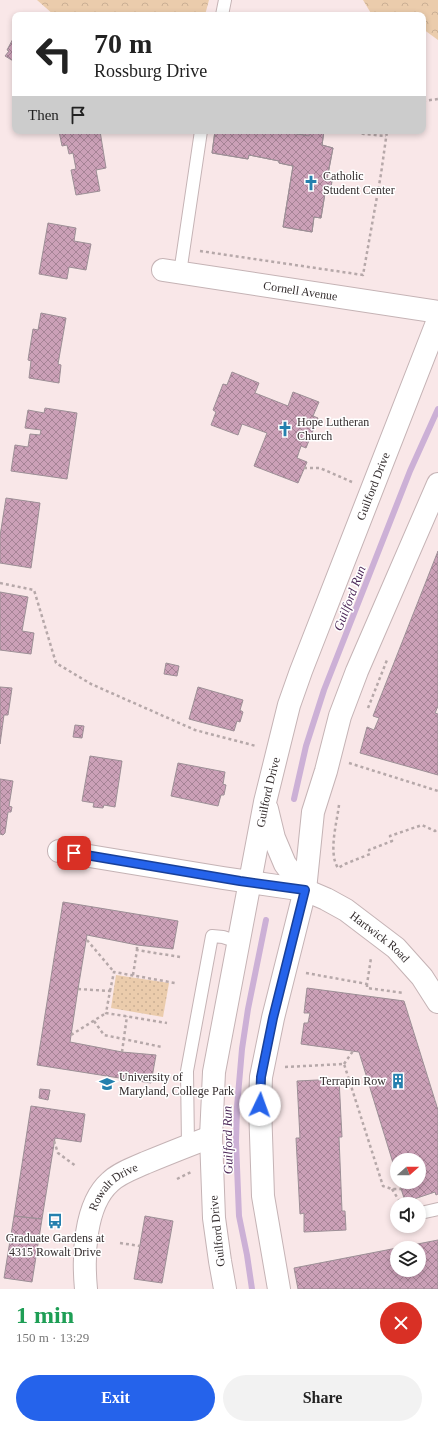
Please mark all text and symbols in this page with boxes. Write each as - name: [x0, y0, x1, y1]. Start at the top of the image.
- icon: left: [28, 28, 80, 80]
- text: 70 m: [94, 28, 152, 59]
- text: Rossburg Drive: [94, 61, 207, 81]
- icon: arrive: [67, 104, 89, 126]
- text: Then: [28, 107, 59, 123]
- place label: Catholic Student Center: [323, 169, 395, 197]
- church icon: Catholic Student Center: [302, 174, 320, 192]
- street label: Cornell Avenue: [262, 278, 338, 304]
- place label: Hope Lutheran Church: [297, 415, 369, 443]
- church icon: Hope Lutheran Church: [276, 420, 294, 438]
- street label: Guilford Drive: [354, 450, 393, 522]
- water label: Guilford Run: [330, 564, 369, 633]
- street label: Guilford Drive: [253, 756, 283, 828]
- pin: [57, 836, 91, 870]
- icon: arrive: [63, 842, 85, 864]
- street label: Hartwick Road: [347, 908, 413, 965]
- place label: University of Maryland, College Park: [119, 1070, 234, 1098]
- building icon: Terrapin Row: [389, 1072, 407, 1090]
- place label: Terrapin Row: [320, 1074, 386, 1088]
- school or university icon: University of Maryland, College Park: [98, 1075, 116, 1093]
- position arrow: [239, 1084, 281, 1126]
- water label: Guilford Run: [219, 1106, 236, 1174]
- north arrow: [390, 1153, 426, 1189]
- map controls: [390, 1153, 426, 1277]
- street label: Rowalt Drive: [86, 1160, 140, 1213]
- street label: Guilford Drive: [206, 1195, 228, 1267]
- button: sound: [390, 1197, 426, 1233]
- bus stop icon: Graduate Gardens at 4315 Rowalt Drive: [46, 1212, 64, 1230]
- place label: Graduate Gardens at 4315 Rowalt Drive: [6, 1231, 105, 1259]
- button: layers: [390, 1241, 426, 1277]
- text: 1 min: [16, 1302, 74, 1328]
- button: close: [380, 1302, 422, 1344]
- text: 150 m · 13:29: [16, 1330, 89, 1345]
- button: Exit: [16, 1375, 215, 1421]
- button: Share: [223, 1375, 422, 1421]

